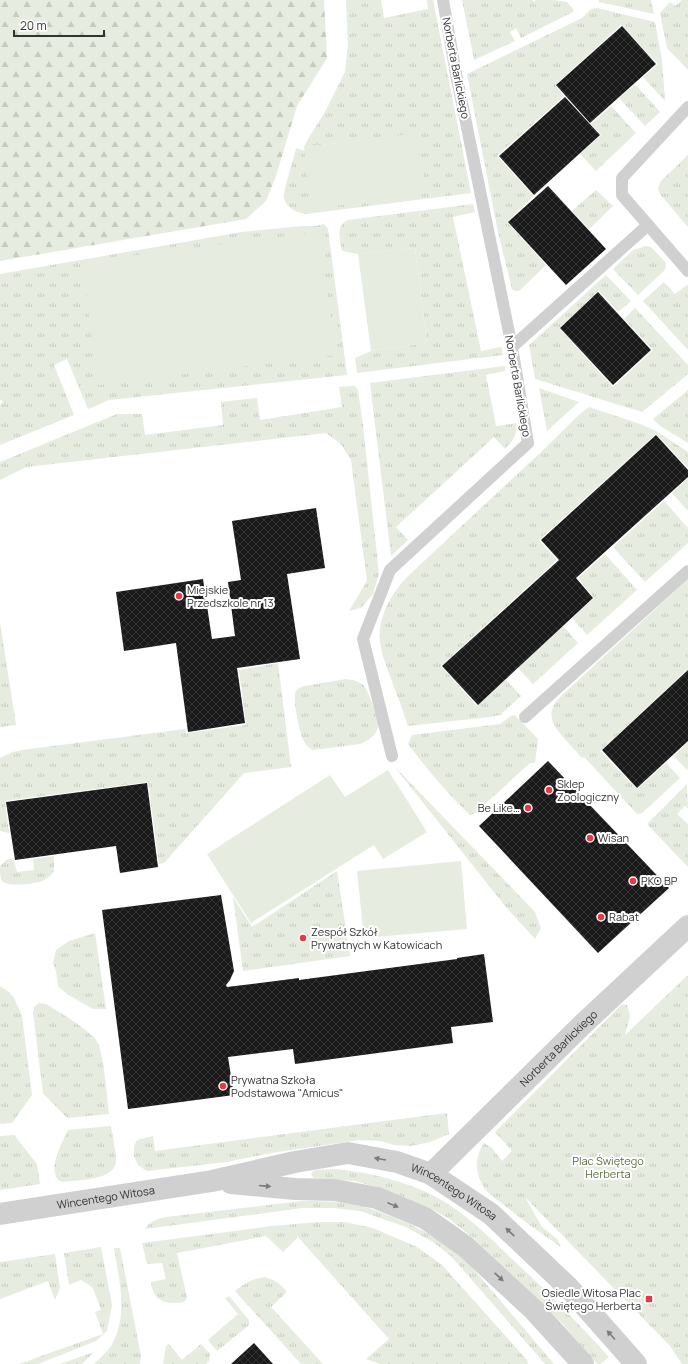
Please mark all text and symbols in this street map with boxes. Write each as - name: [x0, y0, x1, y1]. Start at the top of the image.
- scale bar: [14, 12, 104, 38]
- street label: Norberta Barlickiego: [439, 16, 474, 120]
- text: 20 m: [20, 17, 47, 34]
- street label: Norberta Barlickiego: [502, 334, 535, 438]
- place label: Miejskie Przedszkole nr 13: [187, 582, 274, 610]
- marker: Miejskie Przedszkole nr 13: [174, 591, 184, 601]
- place label: Sklep Zoologiczny: [557, 776, 619, 804]
- marker: Sklep Zoologiczny: [544, 785, 554, 795]
- place label: Be Like…: [478, 800, 520, 815]
- marker: Be Like…: [523, 803, 533, 813]
- place label: Wisan: [598, 830, 629, 845]
- marker: Wisan: [585, 833, 595, 843]
- place label: PKO BP: [641, 873, 678, 888]
- marker: PKO BP: [628, 876, 638, 886]
- place label: Rabat: [609, 909, 639, 924]
- marker: Rabat: [596, 912, 606, 922]
- place label: Zespół Szkół Prywatnych w Katowicach: [311, 924, 442, 952]
- marker: Zespół Szkół Prywatnych w Katowicach: [298, 933, 308, 943]
- street label: Norberta Barlickiego: [516, 1006, 601, 1090]
- place label: Prywatna Szkoła Podstawowa "Amicus": [231, 1072, 343, 1100]
- marker: Prywatna Szkoła Podstawowa "Amicus": [218, 1081, 228, 1091]
- park label: Plac Świętego Herberta: [572, 1153, 644, 1181]
- one-way arrow: [374, 1156, 386, 1162]
- street label: Wincentego Witosa: [409, 1160, 501, 1223]
- street label: Wincentego Witosa: [56, 1182, 156, 1212]
- one-way arrow: [259, 1182, 271, 1189]
- one-way arrow: [387, 1202, 399, 1208]
- one-way arrow: [505, 1227, 515, 1237]
- one-way arrow: [494, 1273, 504, 1282]
- place label: Osiedle Witosa Plac Świętego Herberta: [542, 1285, 641, 1313]
- marker: Osiedle Witosa Plac Świętego Herberta: [644, 1294, 654, 1304]
- one-way arrow: [606, 1329, 615, 1340]

